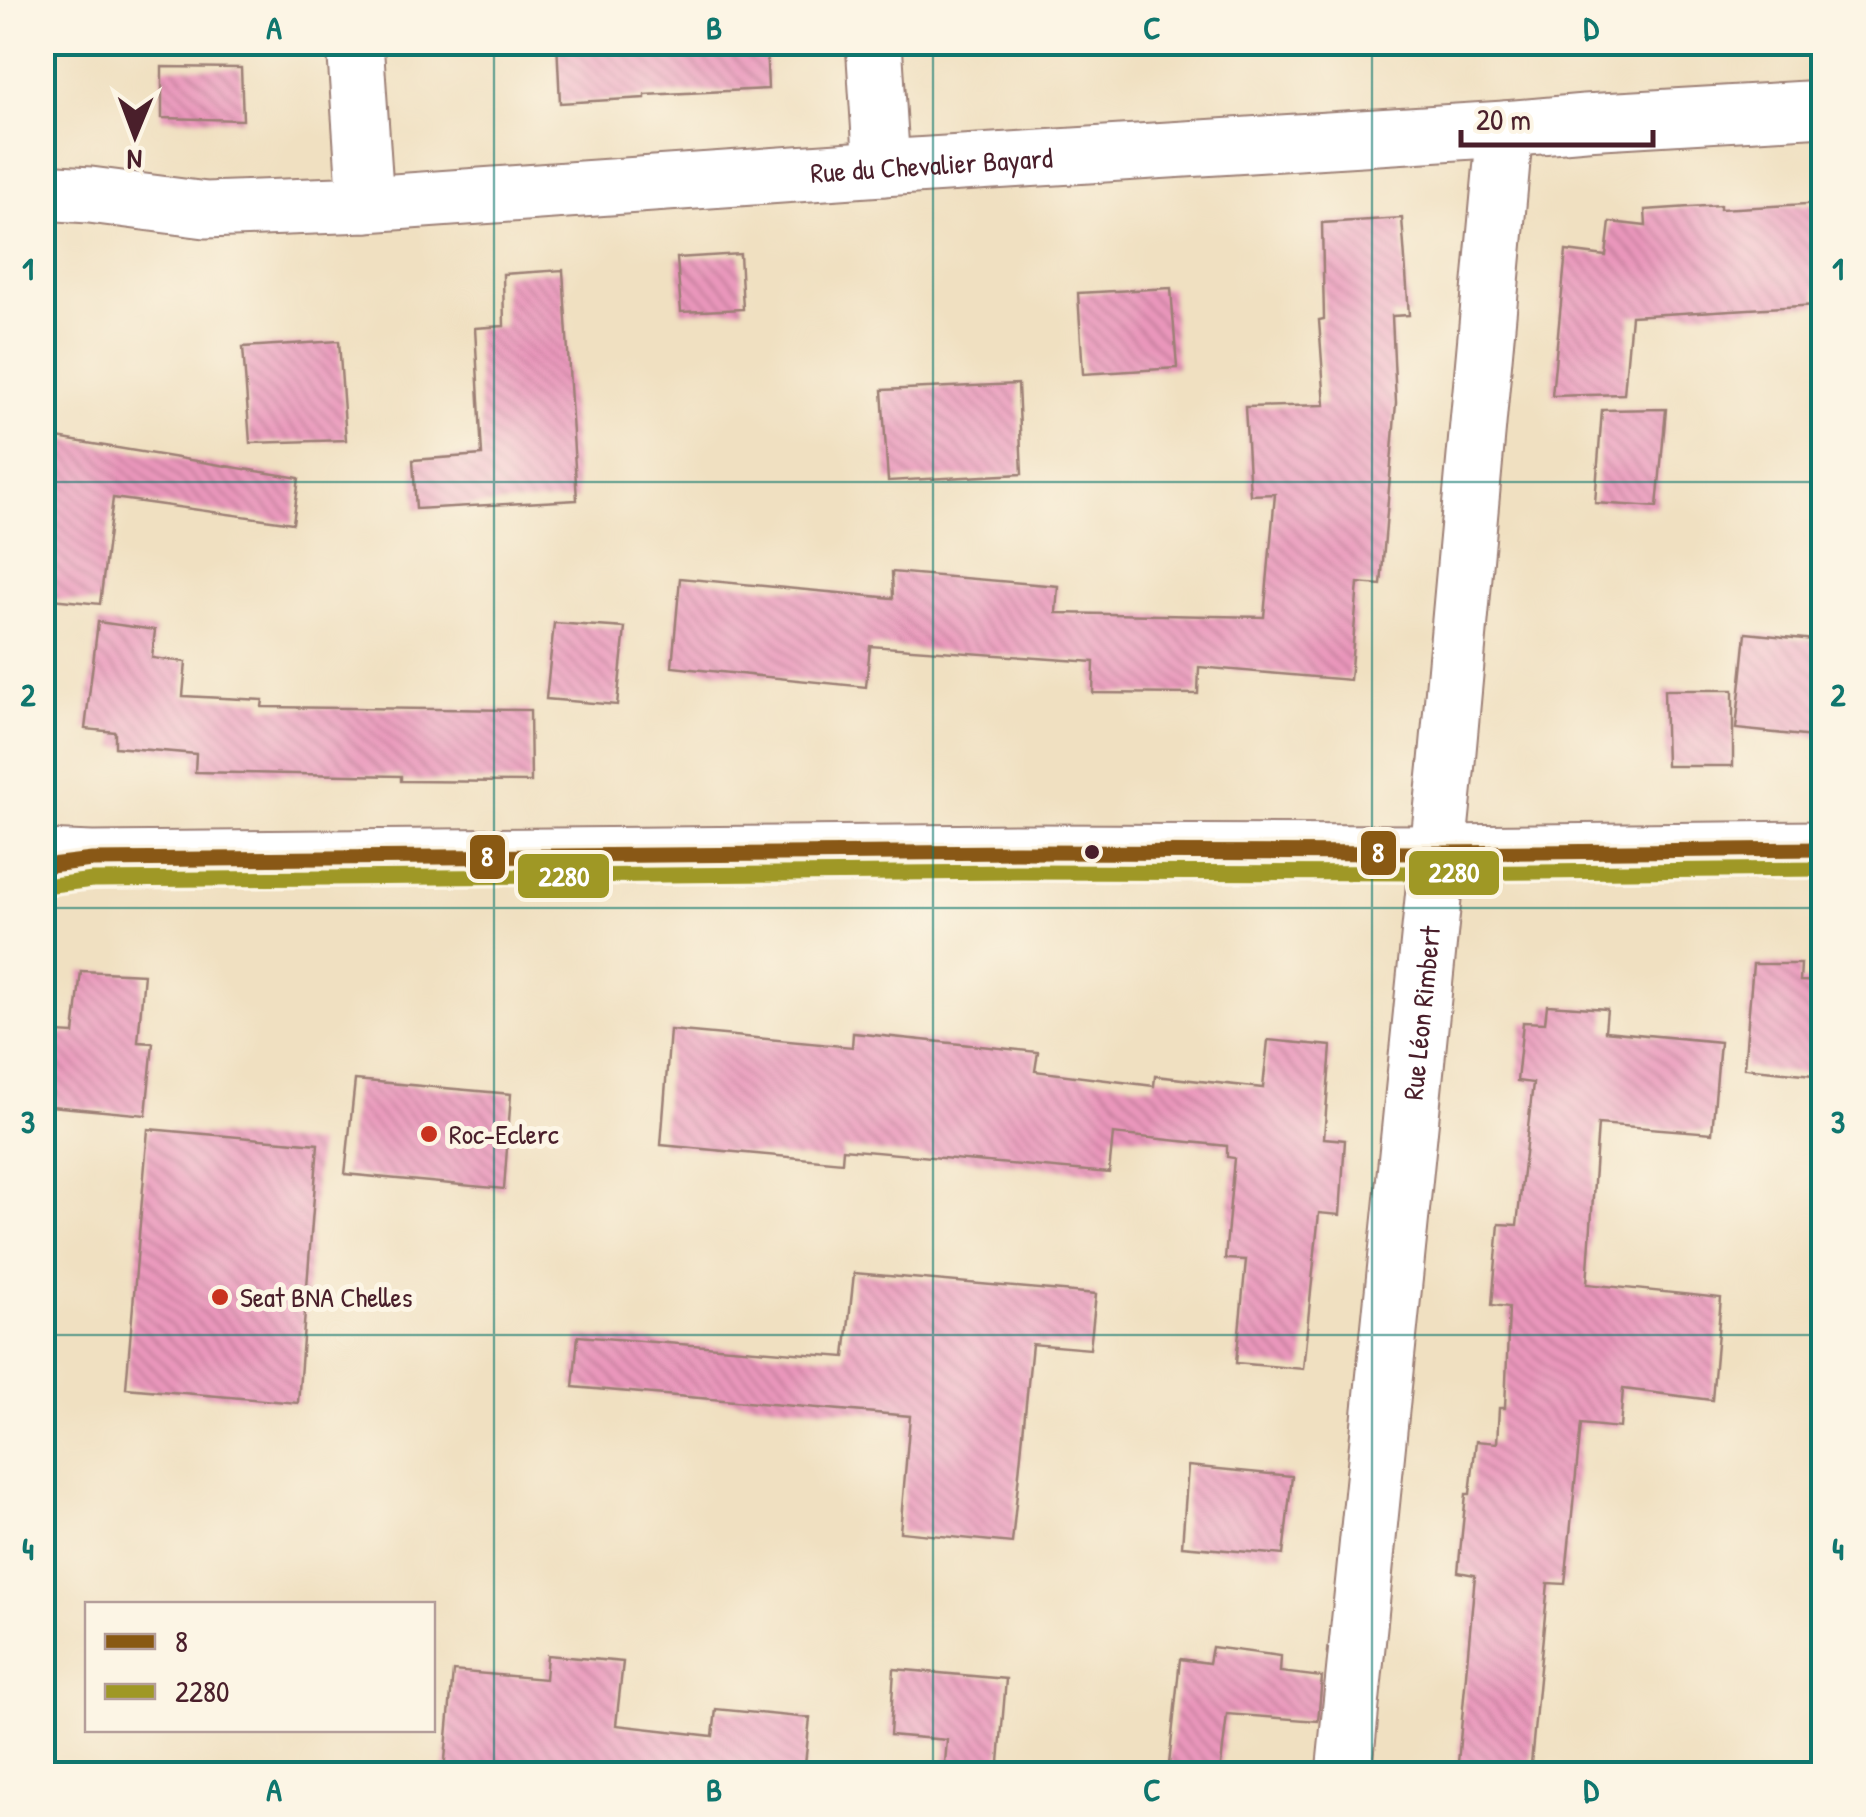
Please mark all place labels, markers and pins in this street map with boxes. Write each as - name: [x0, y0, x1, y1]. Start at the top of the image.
- unlabelled marker: [1082, 842, 1102, 862]
- place label: Roc-Eclerc: [449, 1115, 559, 1153]
- marker: Roc-Eclerc: [418, 1123, 440, 1145]
- place label: Seat BNA Chelles: [240, 1278, 412, 1316]
- marker: Seat BNA Chelles: [209, 1286, 231, 1308]

